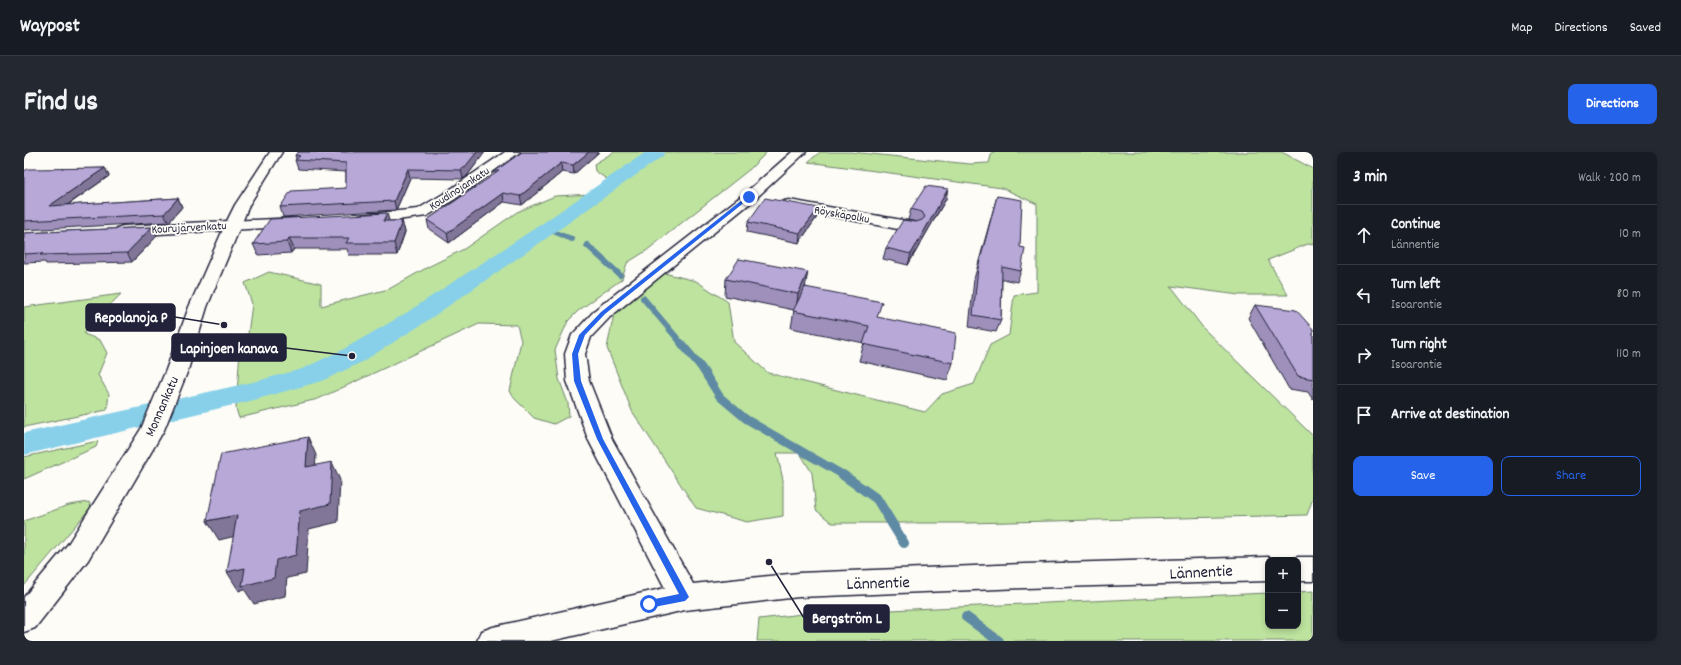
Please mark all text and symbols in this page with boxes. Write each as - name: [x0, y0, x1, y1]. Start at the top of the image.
- text: Waypost: [20, 14, 80, 41]
- text: Map: [1511, 18, 1533, 38]
- text: Directions: [1555, 18, 1608, 38]
- text: Saved: [1630, 18, 1661, 38]
- text: Find us: [24, 84, 98, 124]
- button: Directions: [1568, 84, 1657, 124]
- street label: Koudinojankatu: [426, 163, 493, 215]
- text: 3 min: [1353, 166, 1387, 190]
- text: Walk · 200 m: [1578, 169, 1641, 188]
- route end: [740, 188, 758, 206]
- street label: Röyskäpolku: [813, 202, 871, 229]
- text: Continue: [1391, 214, 1440, 236]
- street label: Kourujärvenkatu: [151, 218, 227, 239]
- icon: ahead: [1353, 224, 1375, 246]
- text: 10 m: [1619, 225, 1641, 244]
- text: Lännentie: [1391, 236, 1439, 255]
- text: Turn left: [1391, 274, 1440, 296]
- icon: left: [1353, 284, 1375, 306]
- text: 80 m: [1617, 285, 1641, 304]
- text: Isoarontie: [1391, 296, 1442, 315]
- callout: Repolanoja P: [86, 304, 175, 331]
- text: Repolanoja P: [95, 308, 168, 330]
- callout: Lapinjoen kanava: [172, 334, 286, 361]
- text: Turn right: [1391, 334, 1447, 356]
- text: Lapinjoen kanava: [180, 339, 279, 361]
- icon: right: [1353, 344, 1375, 366]
- text: 110 m: [1616, 345, 1641, 364]
- text: Isoarontie: [1391, 356, 1442, 375]
- street label: Monnankatu: [141, 374, 185, 440]
- icon: arrive: [1353, 404, 1375, 426]
- text: Arrive at destination: [1391, 404, 1509, 426]
- button: Save: [1353, 456, 1493, 496]
- button: Share: [1501, 456, 1641, 496]
- map controls: [1265, 557, 1301, 629]
- button: +: [1265, 557, 1301, 593]
- street label: Lännentie: [1169, 560, 1233, 588]
- street label: Lännentie: [846, 572, 910, 598]
- button: −: [1265, 593, 1301, 629]
- route start: [640, 595, 658, 613]
- callout: Bergström L: [804, 605, 889, 632]
- text: Bergström L: [812, 609, 883, 631]

